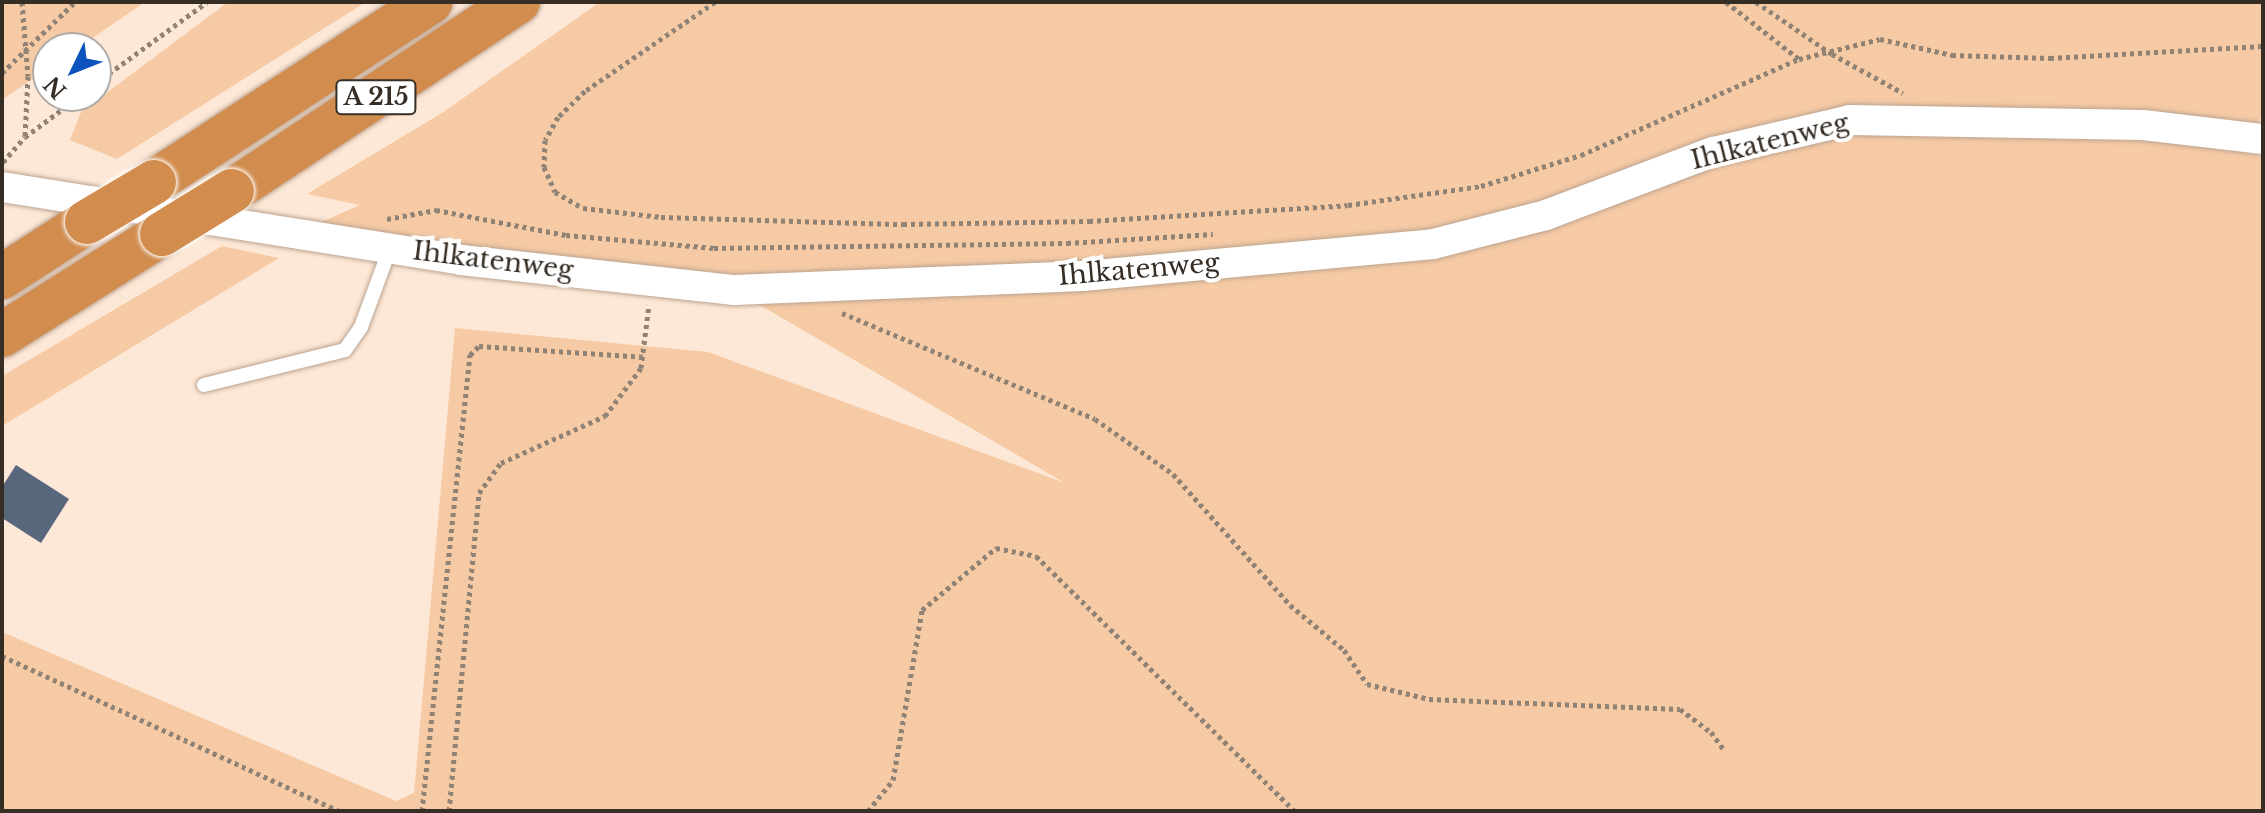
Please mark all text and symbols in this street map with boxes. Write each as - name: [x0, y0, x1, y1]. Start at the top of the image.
- north arrow: [32, 32, 112, 112]
- text: N: [39, 71, 72, 104]
- road number: A 215: [334, 77, 418, 117]
- street label: Ihlkatenweg: [1688, 107, 1852, 177]
- street label: Ihlkatenweg: [411, 236, 575, 286]
- street label: Ihlkatenweg: [1057, 247, 1221, 293]

